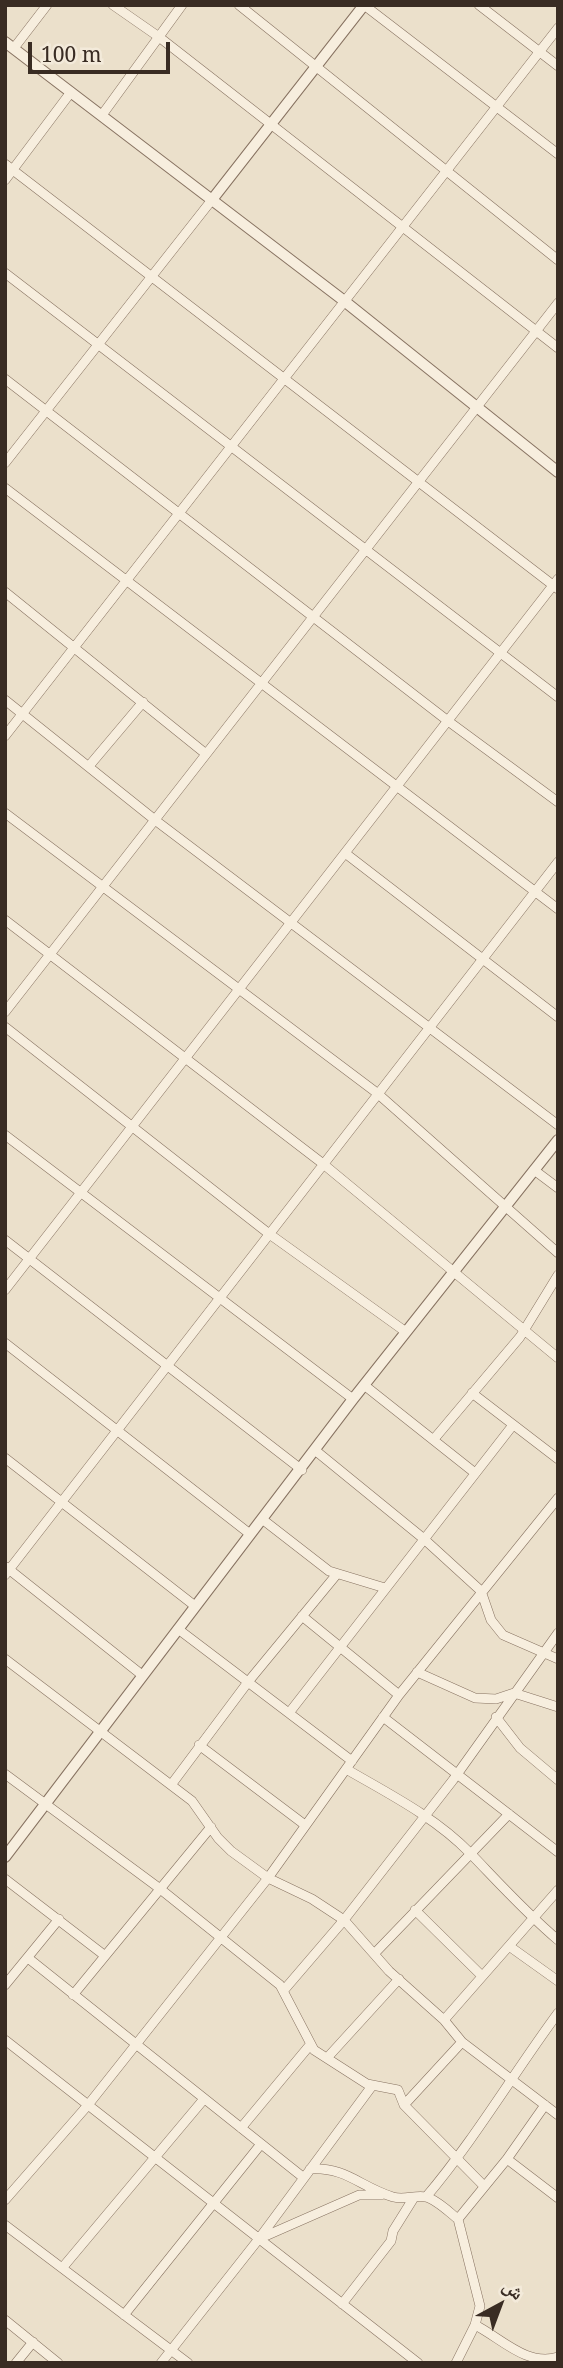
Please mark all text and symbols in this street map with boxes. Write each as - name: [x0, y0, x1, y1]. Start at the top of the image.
- scale bar: [32, 28, 173, 72]
- text: 100 m: [41, 40, 102, 68]
- north arrow: [465, 2270, 535, 2340]
- text: ش: [498, 2273, 530, 2306]

